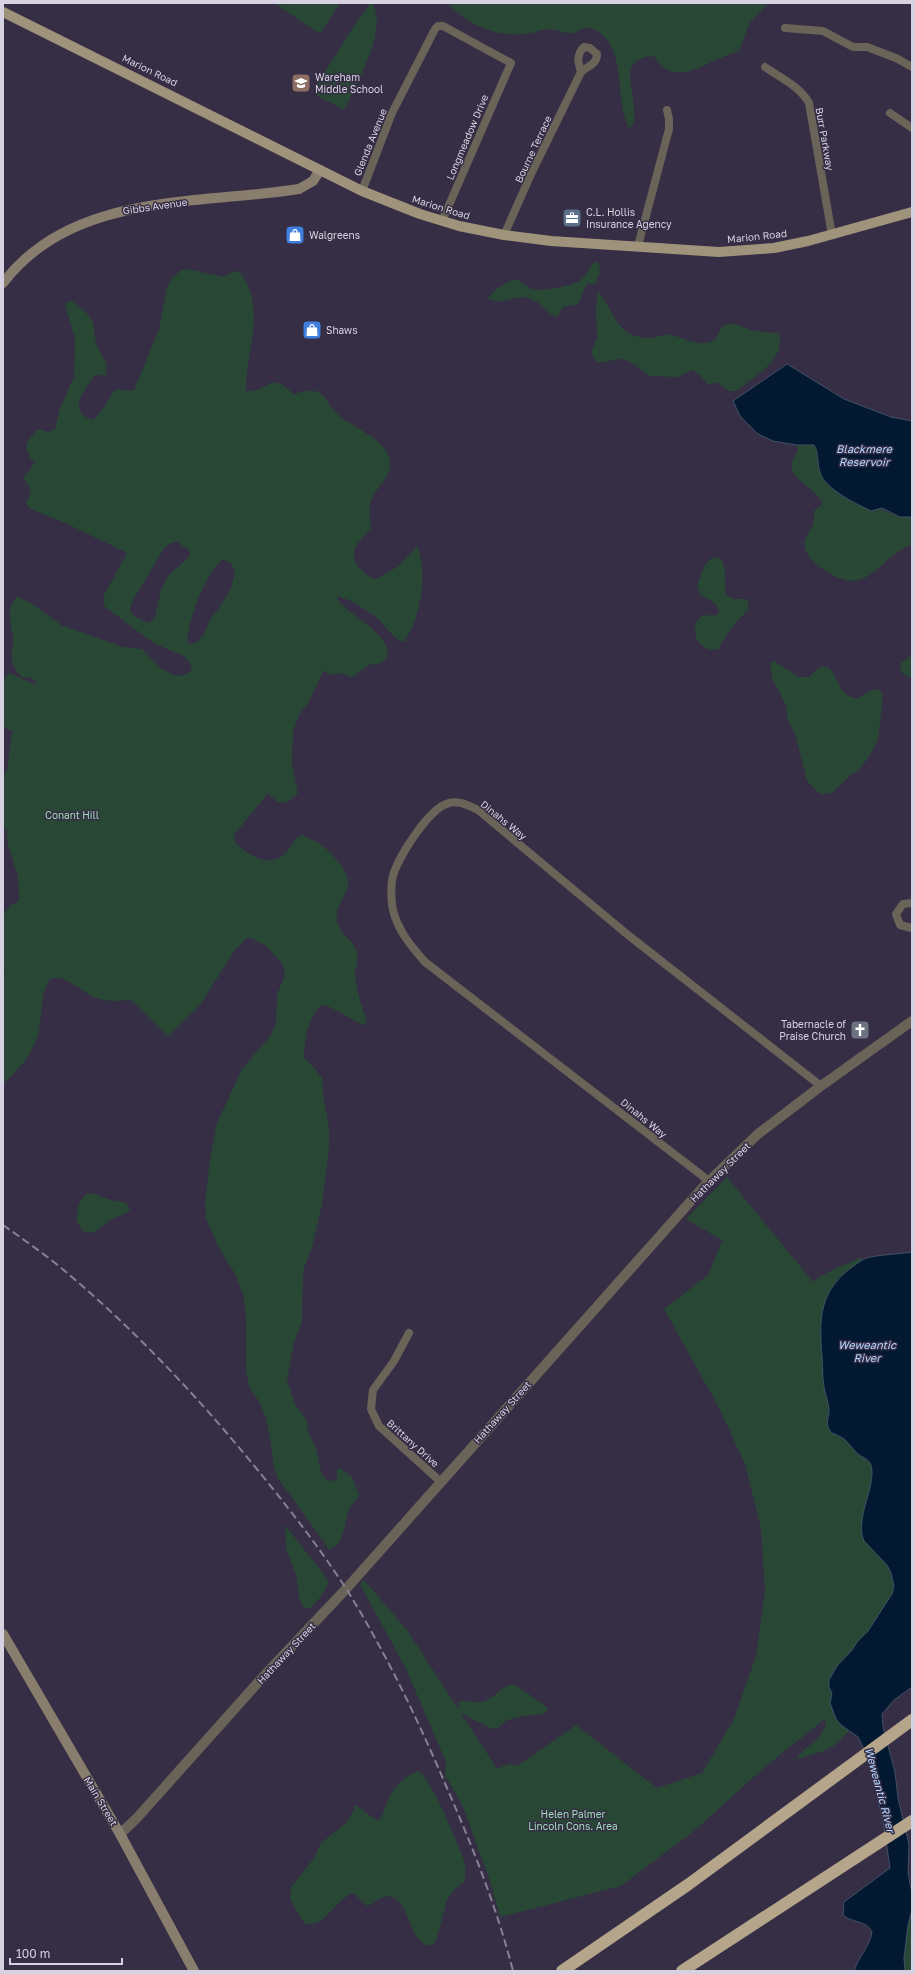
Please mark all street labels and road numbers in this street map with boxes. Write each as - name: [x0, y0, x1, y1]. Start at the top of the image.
- street label: Marion Road: [120, 51, 180, 89]
- street label: Longmeadow Drive: [444, 92, 491, 182]
- street label: Glenda Avenue: [351, 106, 389, 177]
- street label: Burr Parkway: [814, 107, 837, 172]
- street label: Bourne Terrace: [512, 113, 554, 185]
- street label: Marion Road: [411, 192, 471, 222]
- street label: Gibbs Avenue: [122, 195, 188, 216]
- street label: Marion Road: [727, 227, 787, 245]
- street label: Dinahs Way: [479, 798, 530, 842]
- street label: Dinahs Way: [619, 1096, 670, 1140]
- street label: Hathaway Street: [688, 1140, 752, 1204]
- street label: Hathaway Street: [471, 1378, 533, 1446]
- street label: Brittany Drive: [385, 1417, 442, 1470]
- street label: Hathaway Street: [254, 1620, 318, 1686]
- street label: Main Street: [82, 1774, 120, 1828]

